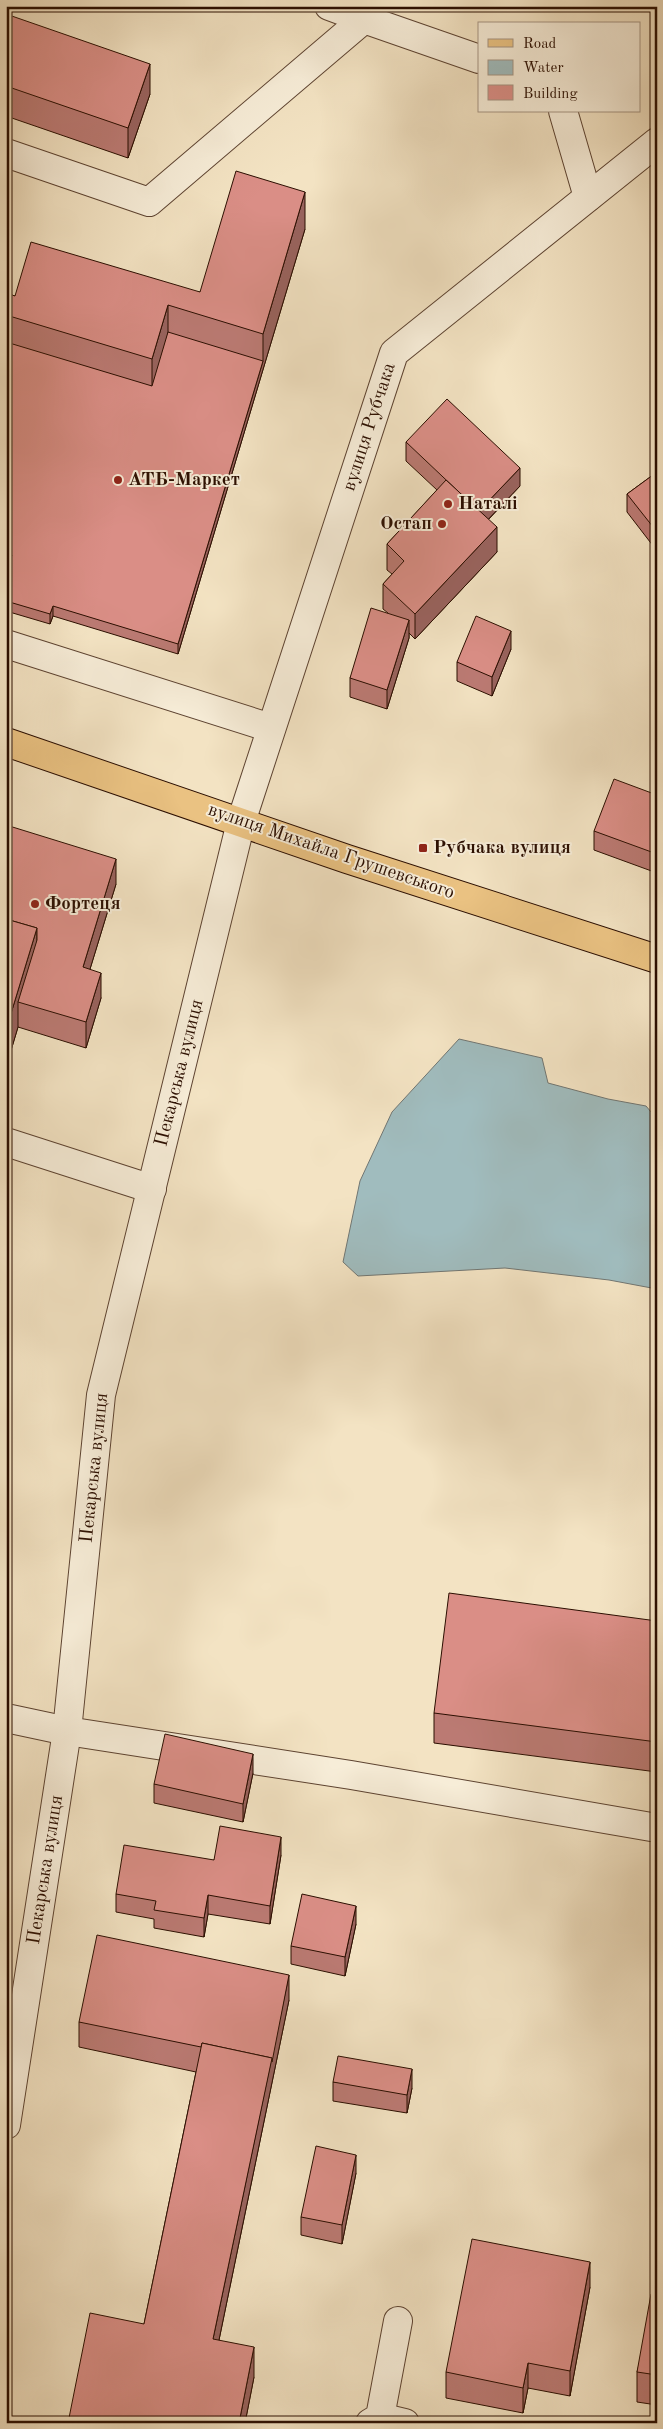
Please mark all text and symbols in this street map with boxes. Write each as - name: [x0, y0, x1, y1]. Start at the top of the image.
- legend: [478, 22, 640, 112]
- text: Road: [523, 37, 557, 52]
- text: Water: [523, 61, 564, 76]
- text: Building: [523, 87, 578, 102]
- street label: вулиця Рубчака: [340, 360, 400, 494]
- place label: АТБ-Маркет: [128, 471, 240, 490]
- marker: АТБ-Маркет: [112, 474, 124, 486]
- place label: Наталі: [458, 495, 518, 514]
- marker: Наталі: [442, 498, 454, 510]
- place label: Остап: [380, 515, 432, 534]
- marker: Остап: [436, 518, 448, 530]
- street label: вулиця Михайла Грушевського: [205, 801, 457, 903]
- place label: Рубчака вулиця: [433, 839, 571, 858]
- marker: Рубчака вулиця: [417, 842, 429, 854]
- place label: Фортеця: [45, 895, 121, 914]
- marker: Фортеця: [29, 898, 41, 910]
- street label: Пекарська вулиця: [153, 997, 208, 1149]
- street label: Пекарська вулиця: [78, 1392, 112, 1544]
- street label: Пекарська вулиця: [25, 1794, 67, 1946]

